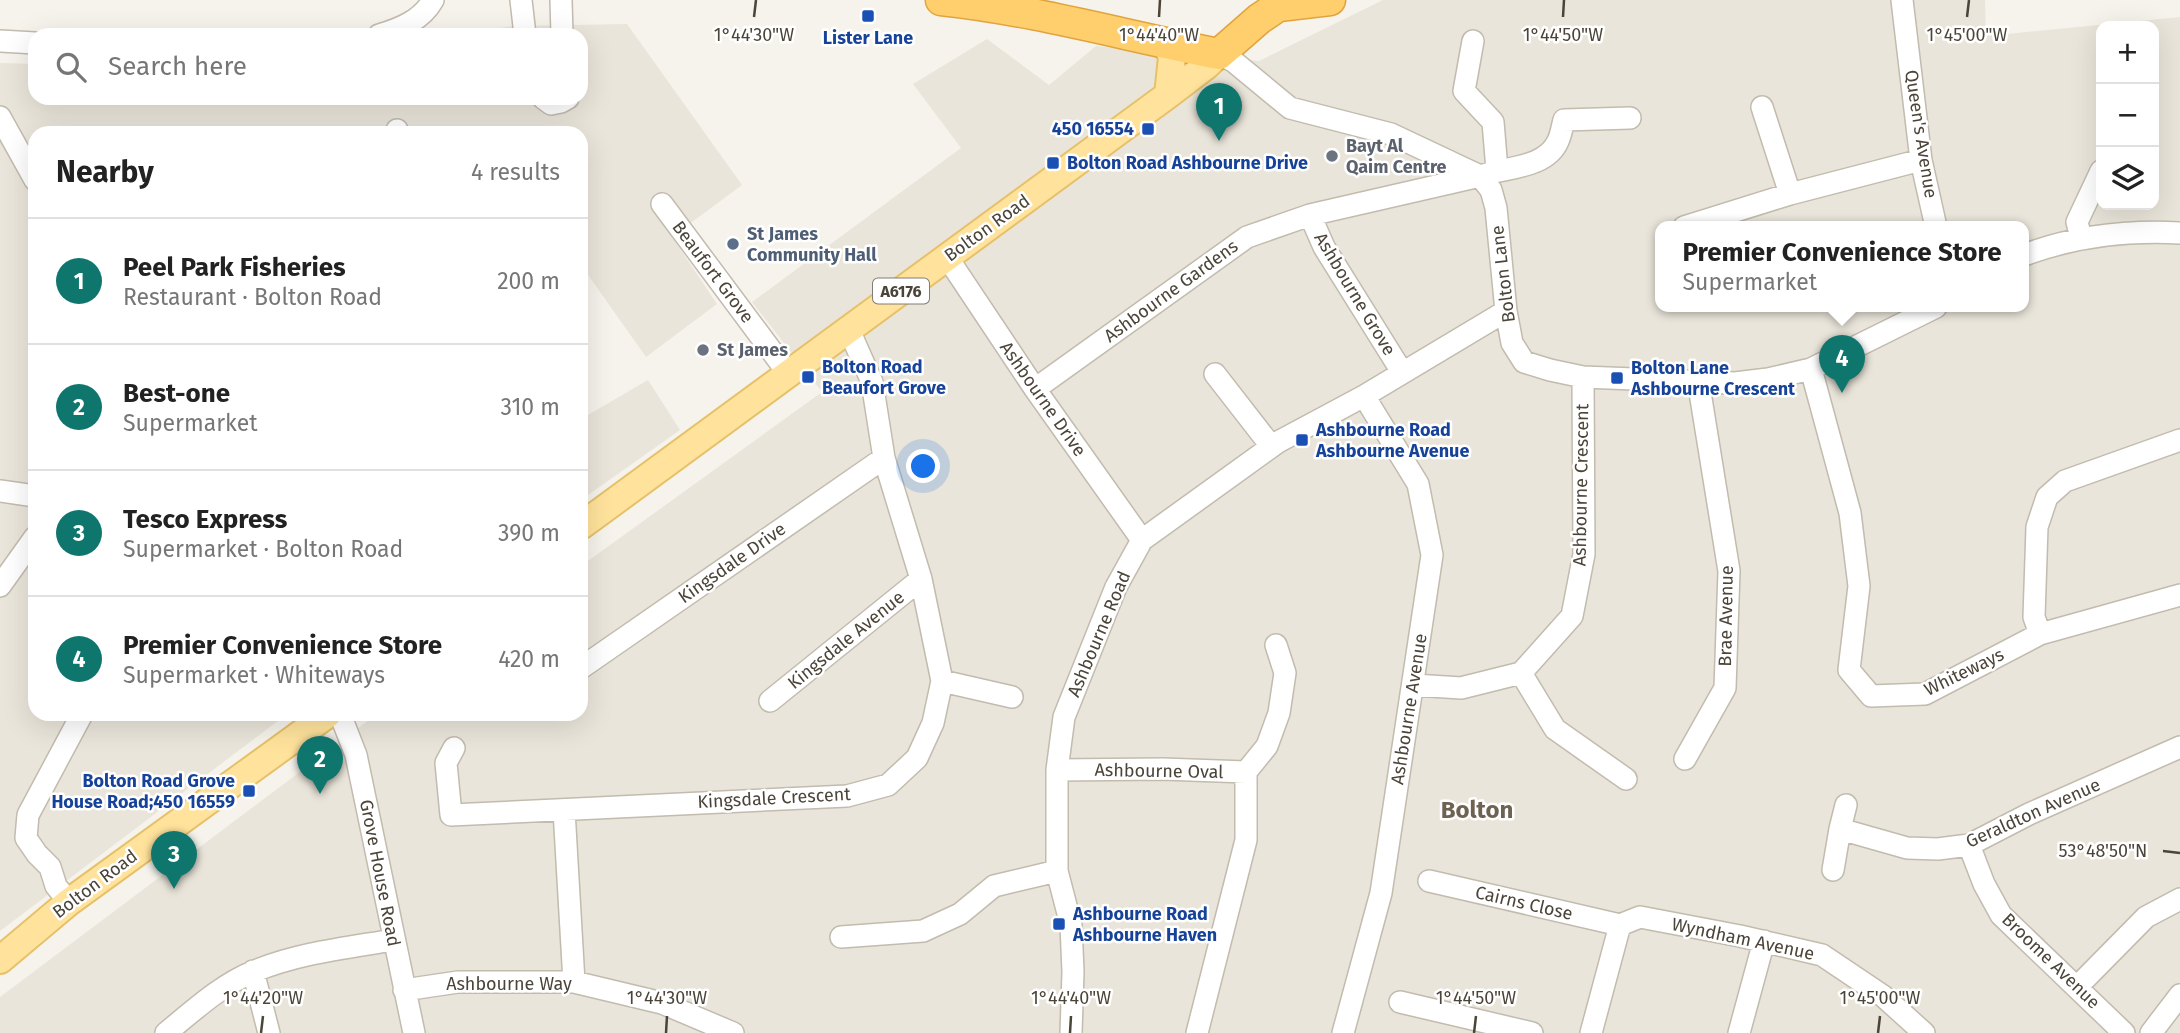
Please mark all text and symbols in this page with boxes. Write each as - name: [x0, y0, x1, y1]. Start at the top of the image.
- marker: Lister Lane: [860, 8, 876, 24]
- map controls: [2096, 21, 2159, 210]
- button: +: [2096, 21, 2159, 84]
- text: 1°44'30"W: [714, 24, 794, 46]
- text: 1°44'40"W: [1119, 24, 1199, 46]
- text: 1°44'50"W: [1523, 24, 1603, 46]
- text: 1°45'00"W: [1927, 24, 2008, 46]
- place label: Lister Lane: [823, 27, 913, 49]
- search box: [28, 28, 588, 105]
- icon: search: [52, 48, 90, 86]
- text: Search here: [108, 51, 247, 82]
- street label: Queen's Avenue: [1900, 68, 1942, 200]
- pin: 1: [1196, 83, 1242, 141]
- button: −: [2096, 84, 2159, 147]
- place label: 450 16554: [1052, 118, 1134, 140]
- marker: 450 16554: [1140, 121, 1156, 137]
- place label: Bayt Al Qaim Centre: [1346, 135, 1447, 178]
- button: layers: [2096, 147, 2159, 210]
- marker: Bayt Al Qaim Centre: [1324, 148, 1340, 164]
- place label: Bolton Road Ashbourne Drive: [1067, 152, 1308, 174]
- text: Nearby: [56, 154, 154, 190]
- marker: Bolton Road Ashbourne Drive: [1045, 155, 1061, 171]
- text: 4 results: [471, 158, 560, 186]
- street label: Bolton Road: [940, 190, 1034, 266]
- street label: Beaufort Grove: [667, 217, 759, 327]
- popup: [1655, 221, 2029, 312]
- place label: St James Community Hall: [747, 223, 877, 266]
- street label: Bolton Lane: [1486, 224, 1520, 324]
- street label: Ashbourne Grove: [1310, 228, 1400, 360]
- street label: Ashbourne Gardens: [1100, 235, 1242, 347]
- marker: St James Community Hall: [725, 236, 741, 252]
- text: Premier Convenience Store: [1682, 237, 2002, 268]
- text: Peel Park Fisheries: [123, 252, 346, 283]
- text: 1: [74, 267, 84, 295]
- text: 200 m: [497, 267, 560, 295]
- text: Supermarket: [1682, 268, 1817, 296]
- road number: A6176: [873, 278, 929, 304]
- text: Restaurant · Bolton Road: [123, 283, 382, 311]
- pin: 4: [1819, 335, 1865, 393]
- street label: Ashbourne Drive: [995, 337, 1091, 461]
- place label: St James: [717, 339, 788, 361]
- marker: St James: [695, 342, 711, 358]
- place label: Bolton Road Beaufort Grove: [822, 356, 946, 399]
- place label: Bolton Lane Ashbourne Crescent: [1630, 357, 1796, 400]
- marker: Bolton Road Beaufort Grove: [800, 369, 816, 385]
- marker: Bolton Lane Ashbourne Crescent: [1609, 370, 1625, 386]
- text: Best-one: [123, 378, 230, 409]
- text: 2: [73, 393, 85, 421]
- text: 310 m: [500, 393, 560, 421]
- street label: Ashbourne Crescent: [1569, 403, 1593, 566]
- text: Supermarket: [123, 409, 258, 437]
- place label: Ashbourne Road Ashbourne Avenue: [1315, 419, 1469, 462]
- marker: Ashbourne Road Ashbourne Avenue: [1294, 432, 1310, 448]
- your location: [906, 449, 940, 483]
- text: Tesco Express: [123, 504, 287, 535]
- street label: Kingsdale Drive: [674, 518, 790, 608]
- text: 3: [73, 519, 85, 547]
- text: 390 m: [498, 519, 560, 547]
- text: Supermarket · Bolton Road: [123, 535, 403, 563]
- street label: Brae Avenue: [1714, 565, 1738, 667]
- street label: Ashbourne Road: [1063, 568, 1135, 700]
- street label: Kingsdale Avenue: [783, 586, 909, 694]
- text: Premier Convenience Store: [123, 630, 442, 661]
- street label: Ashbourne Avenue: [1386, 632, 1432, 786]
- street label: Whiteways: [1921, 643, 2007, 701]
- text: 4: [73, 645, 86, 673]
- text: 420 m: [498, 645, 560, 673]
- text: Supermarket · Whiteways: [123, 661, 385, 689]
- pin: 2: [297, 736, 343, 794]
- street label: Ashbourne Oval: [1094, 759, 1224, 783]
- place label: Bolton Road Grove House Road;450 16559: [51, 770, 235, 813]
- street label: Geraldton Avenue: [1962, 773, 2104, 853]
- marker: Bolton Road Grove House Road;450 16559: [241, 783, 257, 799]
- street label: Kingsdale Crescent: [697, 783, 852, 813]
- district label: Bolton: [1441, 796, 1513, 824]
- street label: Grove House Road: [355, 798, 405, 948]
- pin: 3: [151, 831, 197, 889]
- text: 53°48'50"N: [2059, 840, 2147, 862]
- street label: Bolton Road: [48, 845, 142, 923]
- street label: Cairns Close: [1473, 881, 1575, 925]
- place label: Ashbourne Road Ashbourne Haven: [1072, 903, 1217, 946]
- street label: Broome Avenue: [1997, 909, 2105, 1013]
- street label: Wyndham Avenue: [1670, 913, 1816, 965]
- marker: Ashbourne Road Ashbourne Haven: [1051, 916, 1067, 932]
- street label: Ashbourne Way: [446, 973, 572, 995]
- text: 1°44'20"W: [223, 987, 303, 1009]
- text: 1°44'30"W: [627, 987, 707, 1009]
- text: 1°44'40"W: [1031, 987, 1111, 1009]
- text: 1°44'50"W: [1436, 987, 1516, 1009]
- text: 1°45'00"W: [1840, 987, 1921, 1009]

